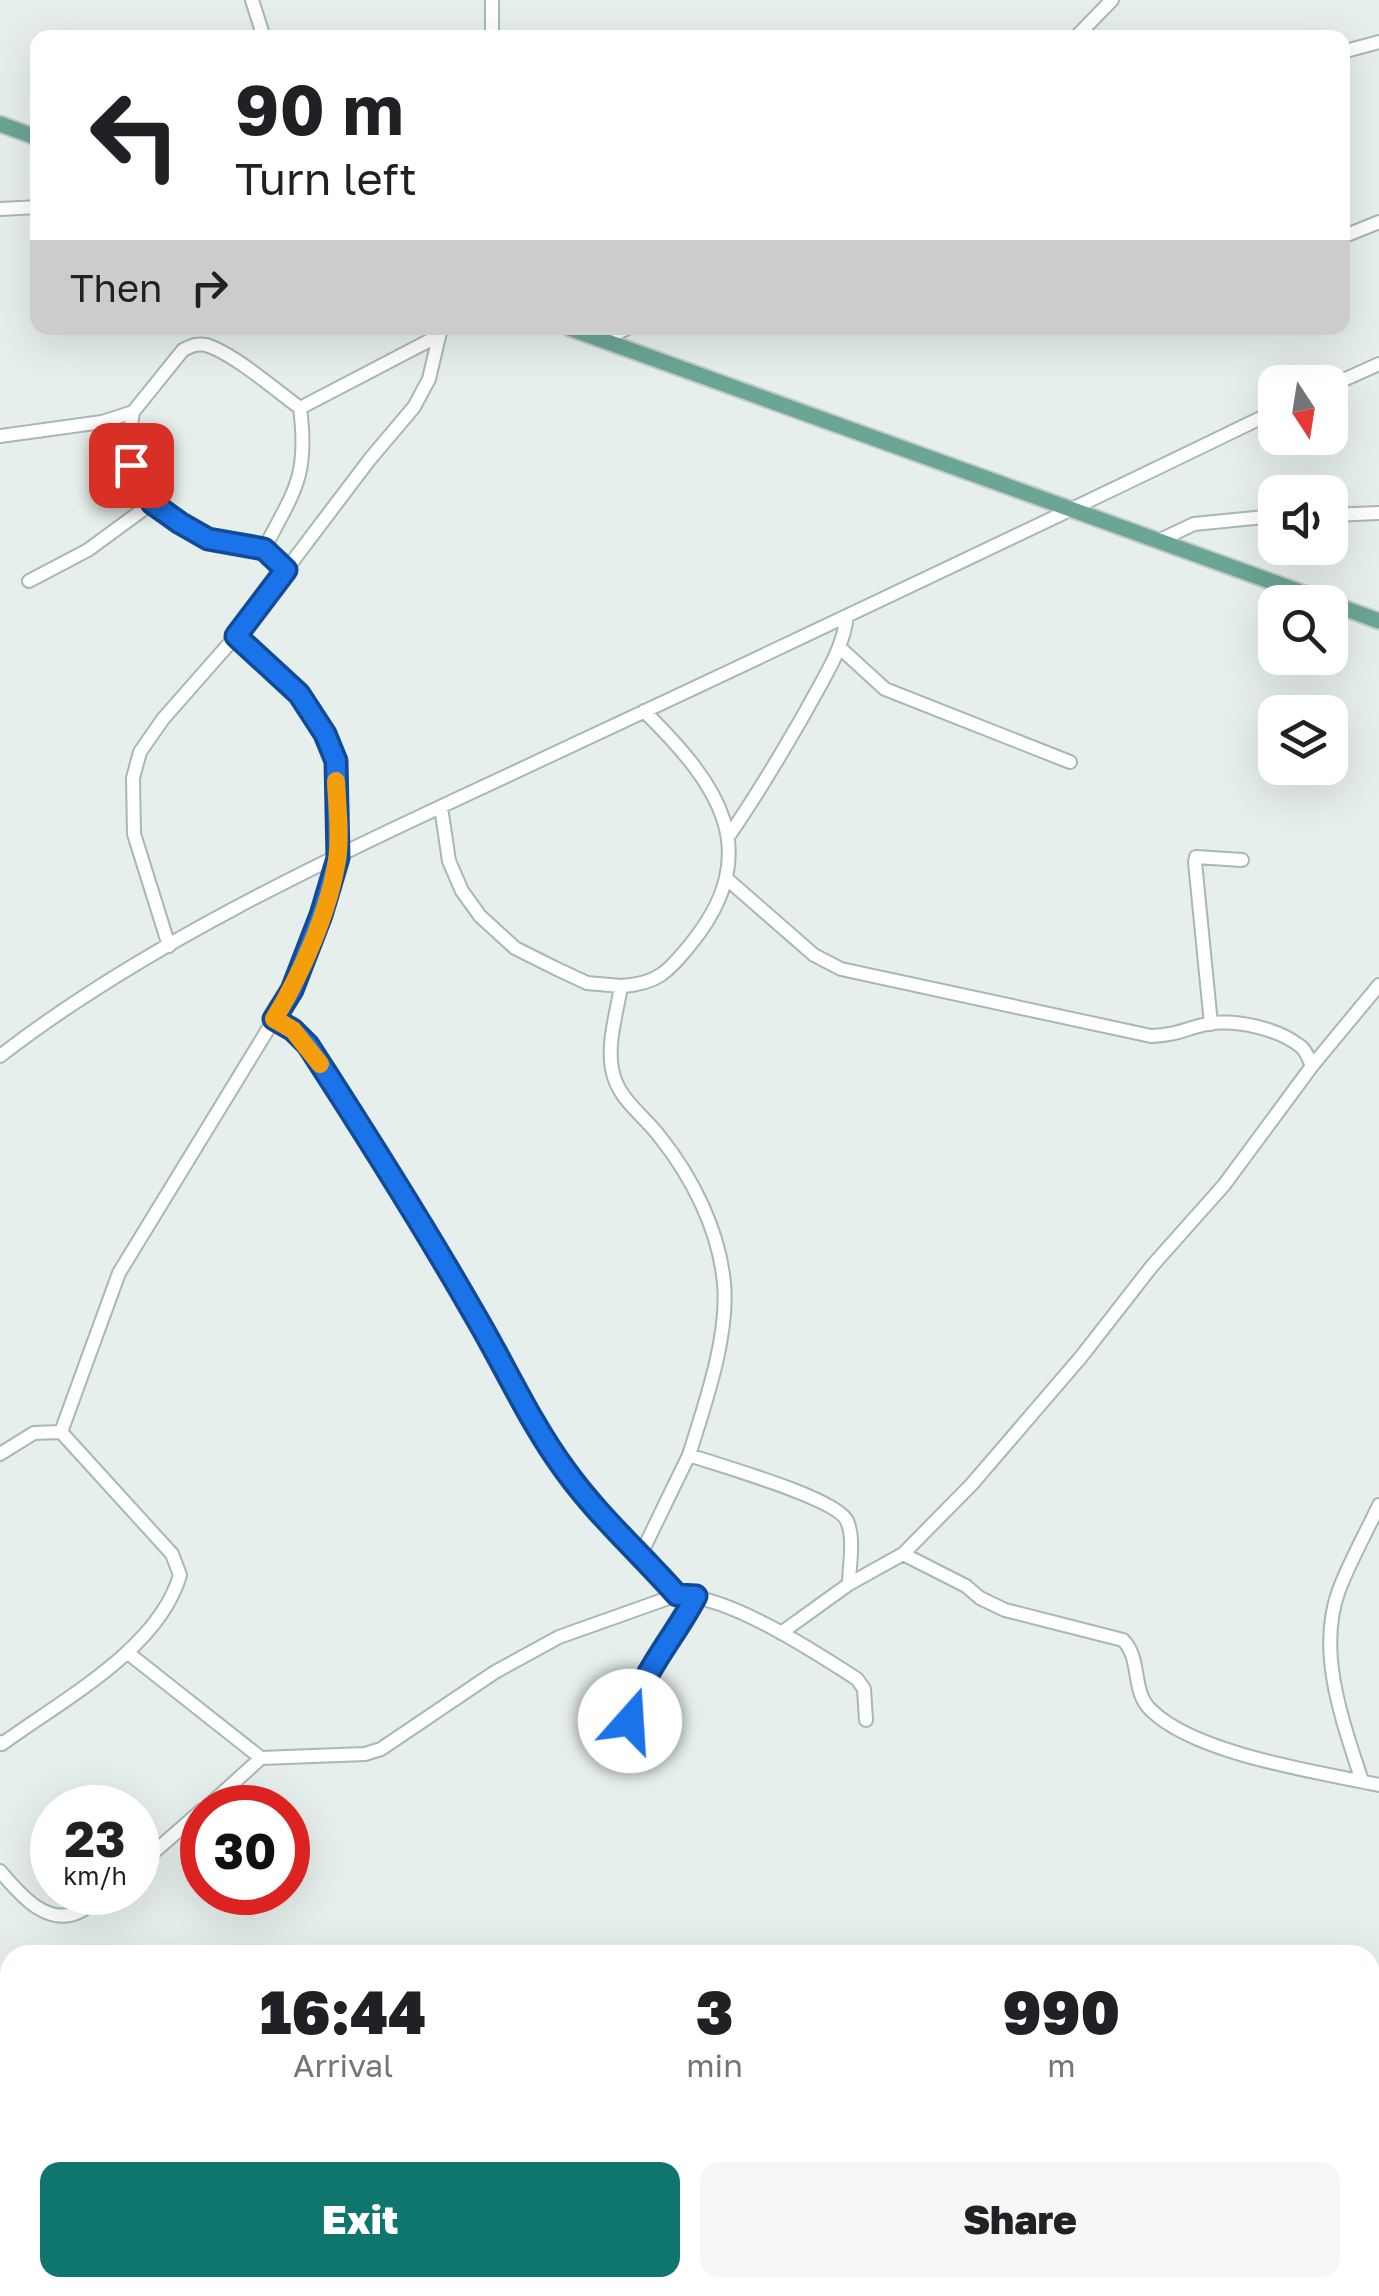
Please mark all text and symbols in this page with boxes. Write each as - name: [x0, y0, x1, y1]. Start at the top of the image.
- text: 90 m: [235, 66, 404, 150]
- icon: left: [70, 70, 200, 200]
- text: Turn left: [235, 151, 417, 205]
- icon: right: [182, 260, 237, 315]
- text: Then: [70, 265, 162, 310]
- north arrow: [1258, 365, 1348, 455]
- map controls: [1258, 365, 1348, 785]
- pin: [89, 423, 174, 508]
- icon: arrive: [104, 438, 159, 493]
- button: sound: [1258, 475, 1348, 565]
- button: search: [1258, 585, 1348, 675]
- button: layers: [1258, 695, 1348, 785]
- position arrow: [578, 1669, 682, 1773]
- speed limit sign: 30: [180, 1785, 310, 1915]
- text: 23: [64, 1808, 125, 1868]
- text: km/h: [63, 1860, 127, 1891]
- text: 16:44: [260, 1975, 426, 2047]
- text: 3: [696, 1975, 733, 2047]
- text: 990: [1003, 1975, 1120, 2047]
- text: Arrival: [293, 2046, 393, 2084]
- text: min: [686, 2046, 743, 2084]
- text: m: [1047, 2046, 1076, 2084]
- button: Exit: [40, 2162, 680, 2277]
- button: Share: [700, 2162, 1340, 2277]

